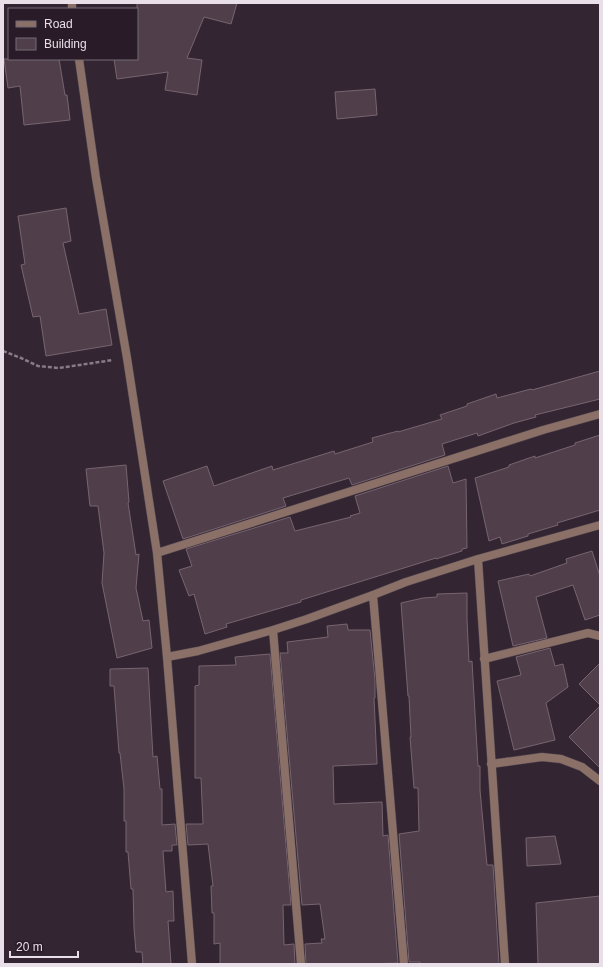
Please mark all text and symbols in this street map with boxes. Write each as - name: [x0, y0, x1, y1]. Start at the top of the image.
- legend: [8, 8, 138, 60]
- text: Road: [44, 17, 73, 31]
- text: Building: [44, 37, 87, 51]
- scale bar: [10, 933, 78, 959]
- text: 20 m: [16, 940, 43, 954]

